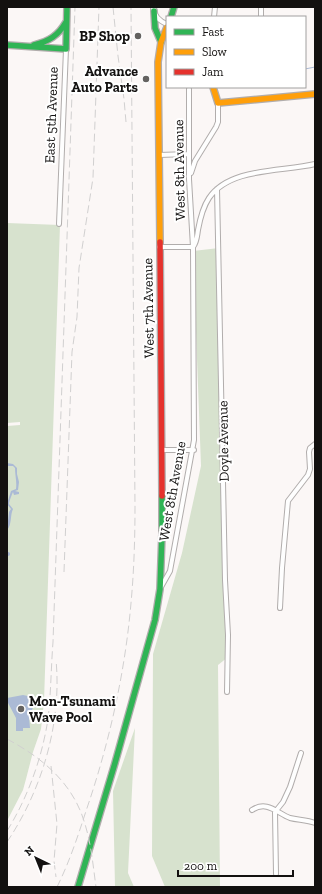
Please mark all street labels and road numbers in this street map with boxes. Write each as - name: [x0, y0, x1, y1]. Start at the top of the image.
- street label: East 5th Avenue: [41, 66, 62, 164]
- street label: West 8th Avenue: [170, 119, 189, 221]
- street label: West 7th Avenue: [139, 257, 158, 358]
- street label: Doyle Avenue: [214, 400, 233, 482]
- street label: West 8th Avenue: [155, 439, 190, 542]

